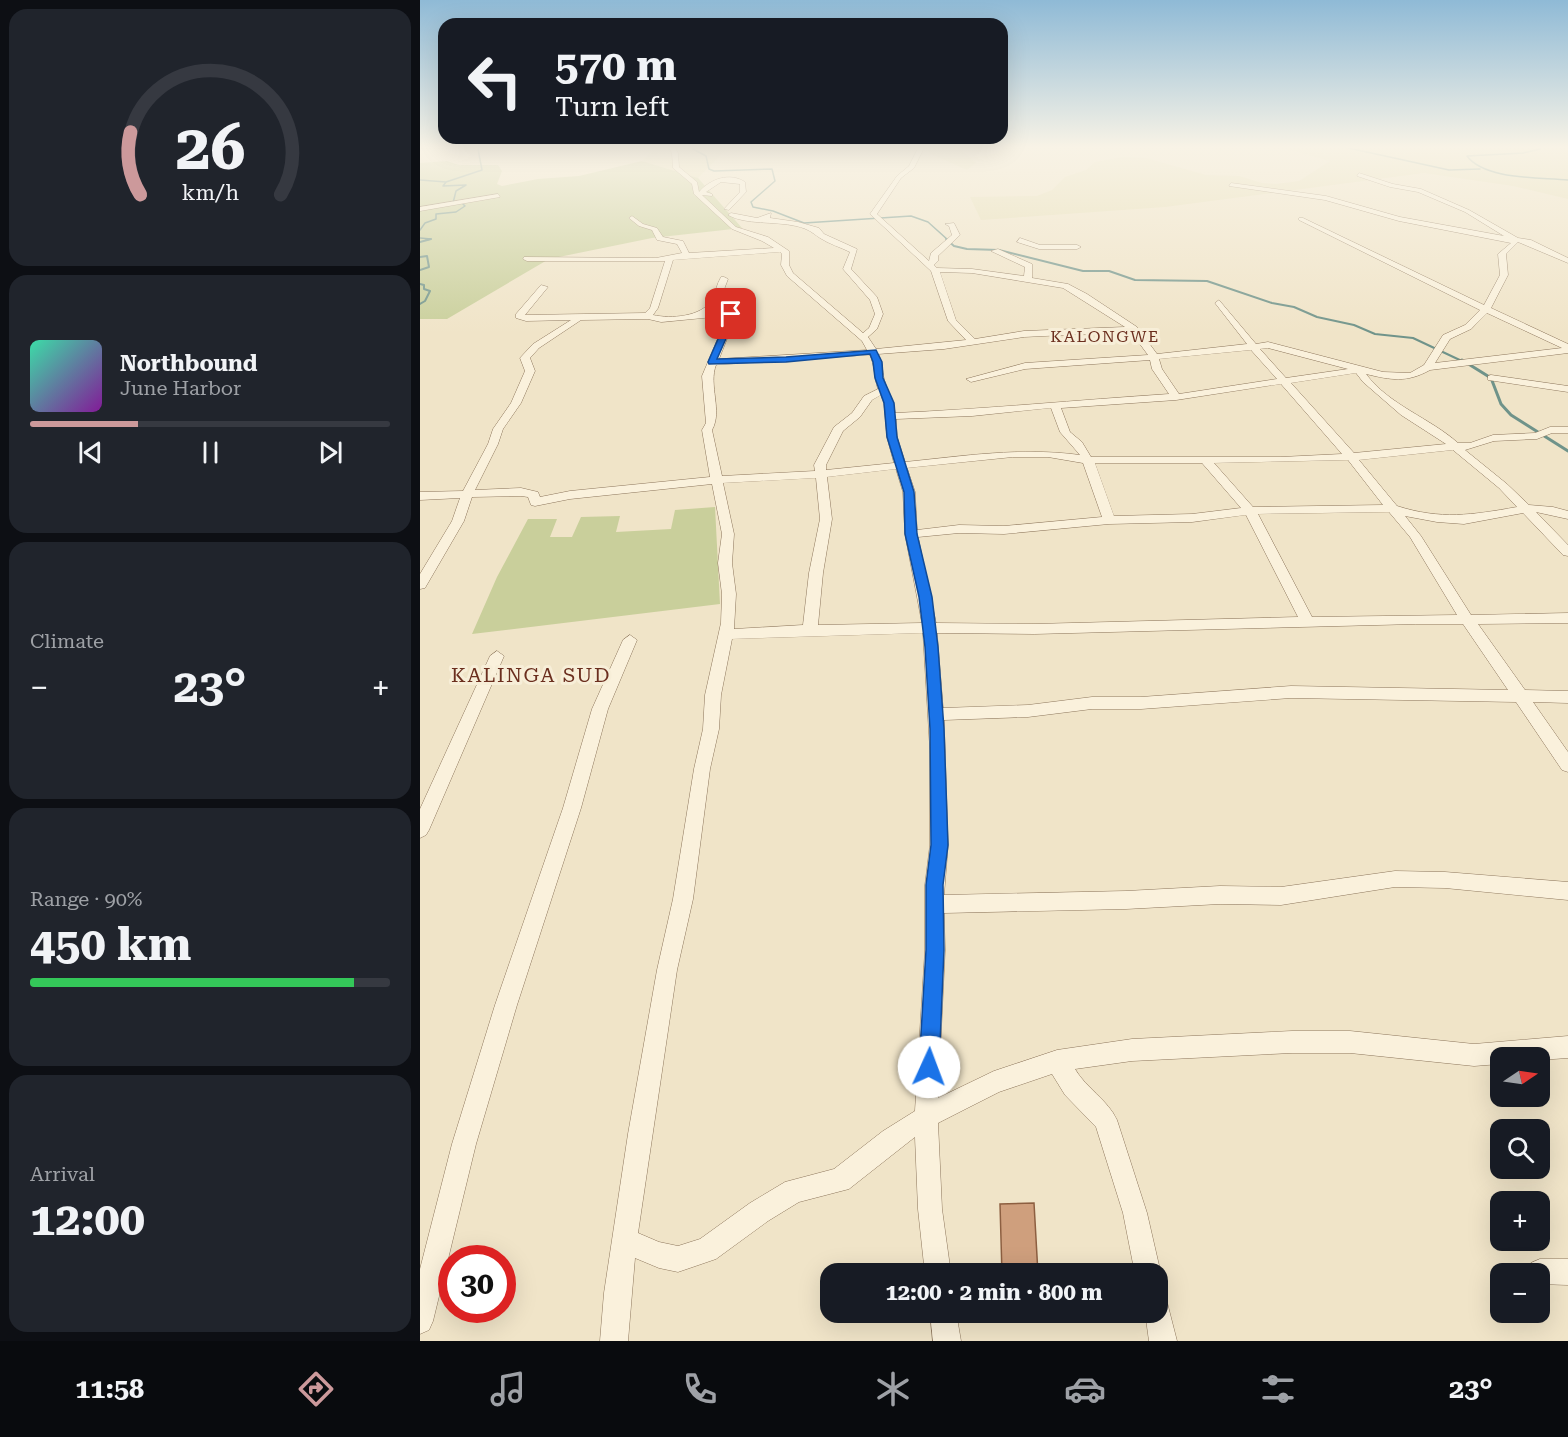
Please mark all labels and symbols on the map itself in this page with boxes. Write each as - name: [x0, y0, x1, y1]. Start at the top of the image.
- pin: [705, 288, 756, 339]
- district label: KALONGWE: [1050, 327, 1160, 346]
- district label: KALINGA SUD: [451, 663, 611, 687]
- position arrow: [897, 1035, 961, 1099]
- north arrow: [1490, 1047, 1550, 1107]
- speed limit sign: 30: [438, 1245, 516, 1323]

